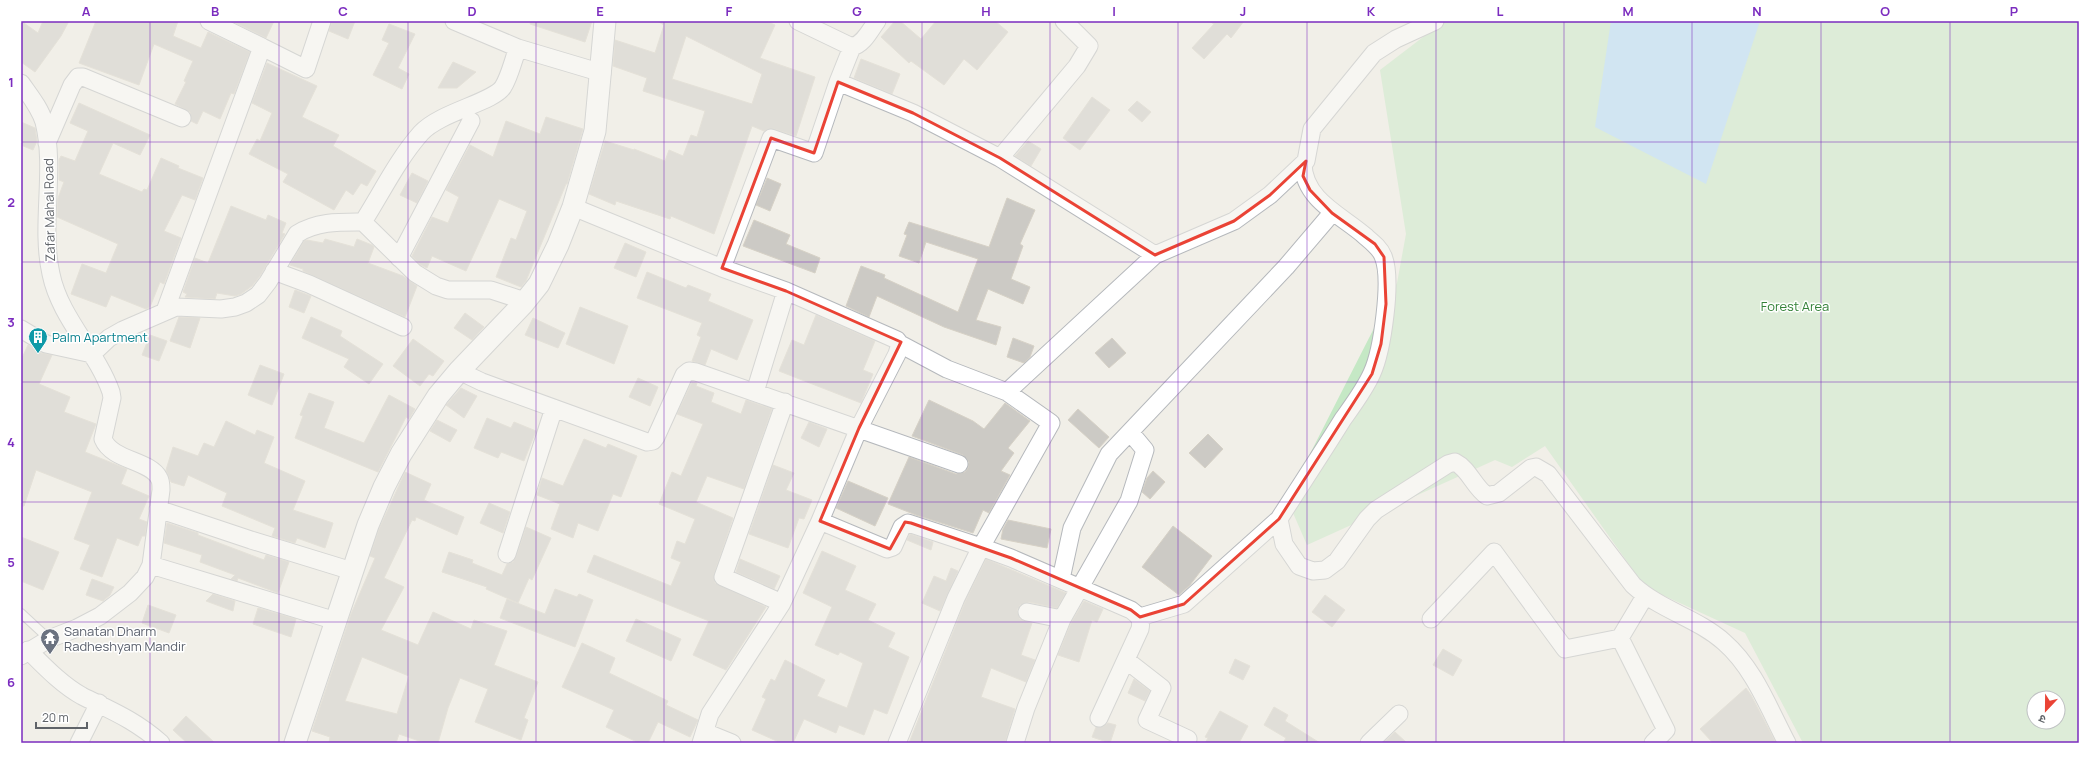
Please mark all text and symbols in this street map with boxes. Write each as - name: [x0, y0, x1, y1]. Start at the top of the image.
- text: A: [82, 2, 91, 20]
- text: B: [211, 2, 219, 20]
- text: C: [338, 2, 348, 20]
- text: D: [467, 2, 477, 20]
- text: E: [596, 2, 604, 20]
- text: F: [726, 2, 733, 20]
- text: G: [852, 2, 862, 20]
- text: H: [981, 2, 991, 20]
- text: I: [1112, 2, 1116, 20]
- text: J: [1240, 2, 1246, 20]
- text: K: [1367, 2, 1376, 20]
- text: L: [1497, 2, 1504, 20]
- text: M: [1622, 2, 1634, 20]
- text: N: [1752, 2, 1762, 20]
- text: O: [1880, 2, 1890, 20]
- text: P: [2010, 2, 2018, 20]
- text: 1: [8, 73, 14, 91]
- street label: Zafar Mahal Road: [39, 158, 59, 262]
- text: 2: [7, 193, 15, 211]
- park label: Forest Area: [1761, 297, 1829, 315]
- text: 3: [7, 313, 15, 331]
- building icon: Palm Apartment: [27, 326, 49, 354]
- place label: Palm Apartment: [52, 328, 148, 346]
- text: 4: [7, 433, 15, 451]
- text: 5: [7, 553, 15, 571]
- place label: Sanatan Dharm Radheshyam Mandir: [64, 622, 186, 655]
- temple icon: Sanatan Dharm Radheshyam Mandir: [39, 627, 61, 655]
- text: 6: [7, 673, 15, 691]
- north arrow: [2026, 690, 2066, 730]
- scale bar: [36, 704, 87, 730]
- text: 20 m: [42, 709, 69, 726]
- text: उ: [2036, 711, 2048, 728]

